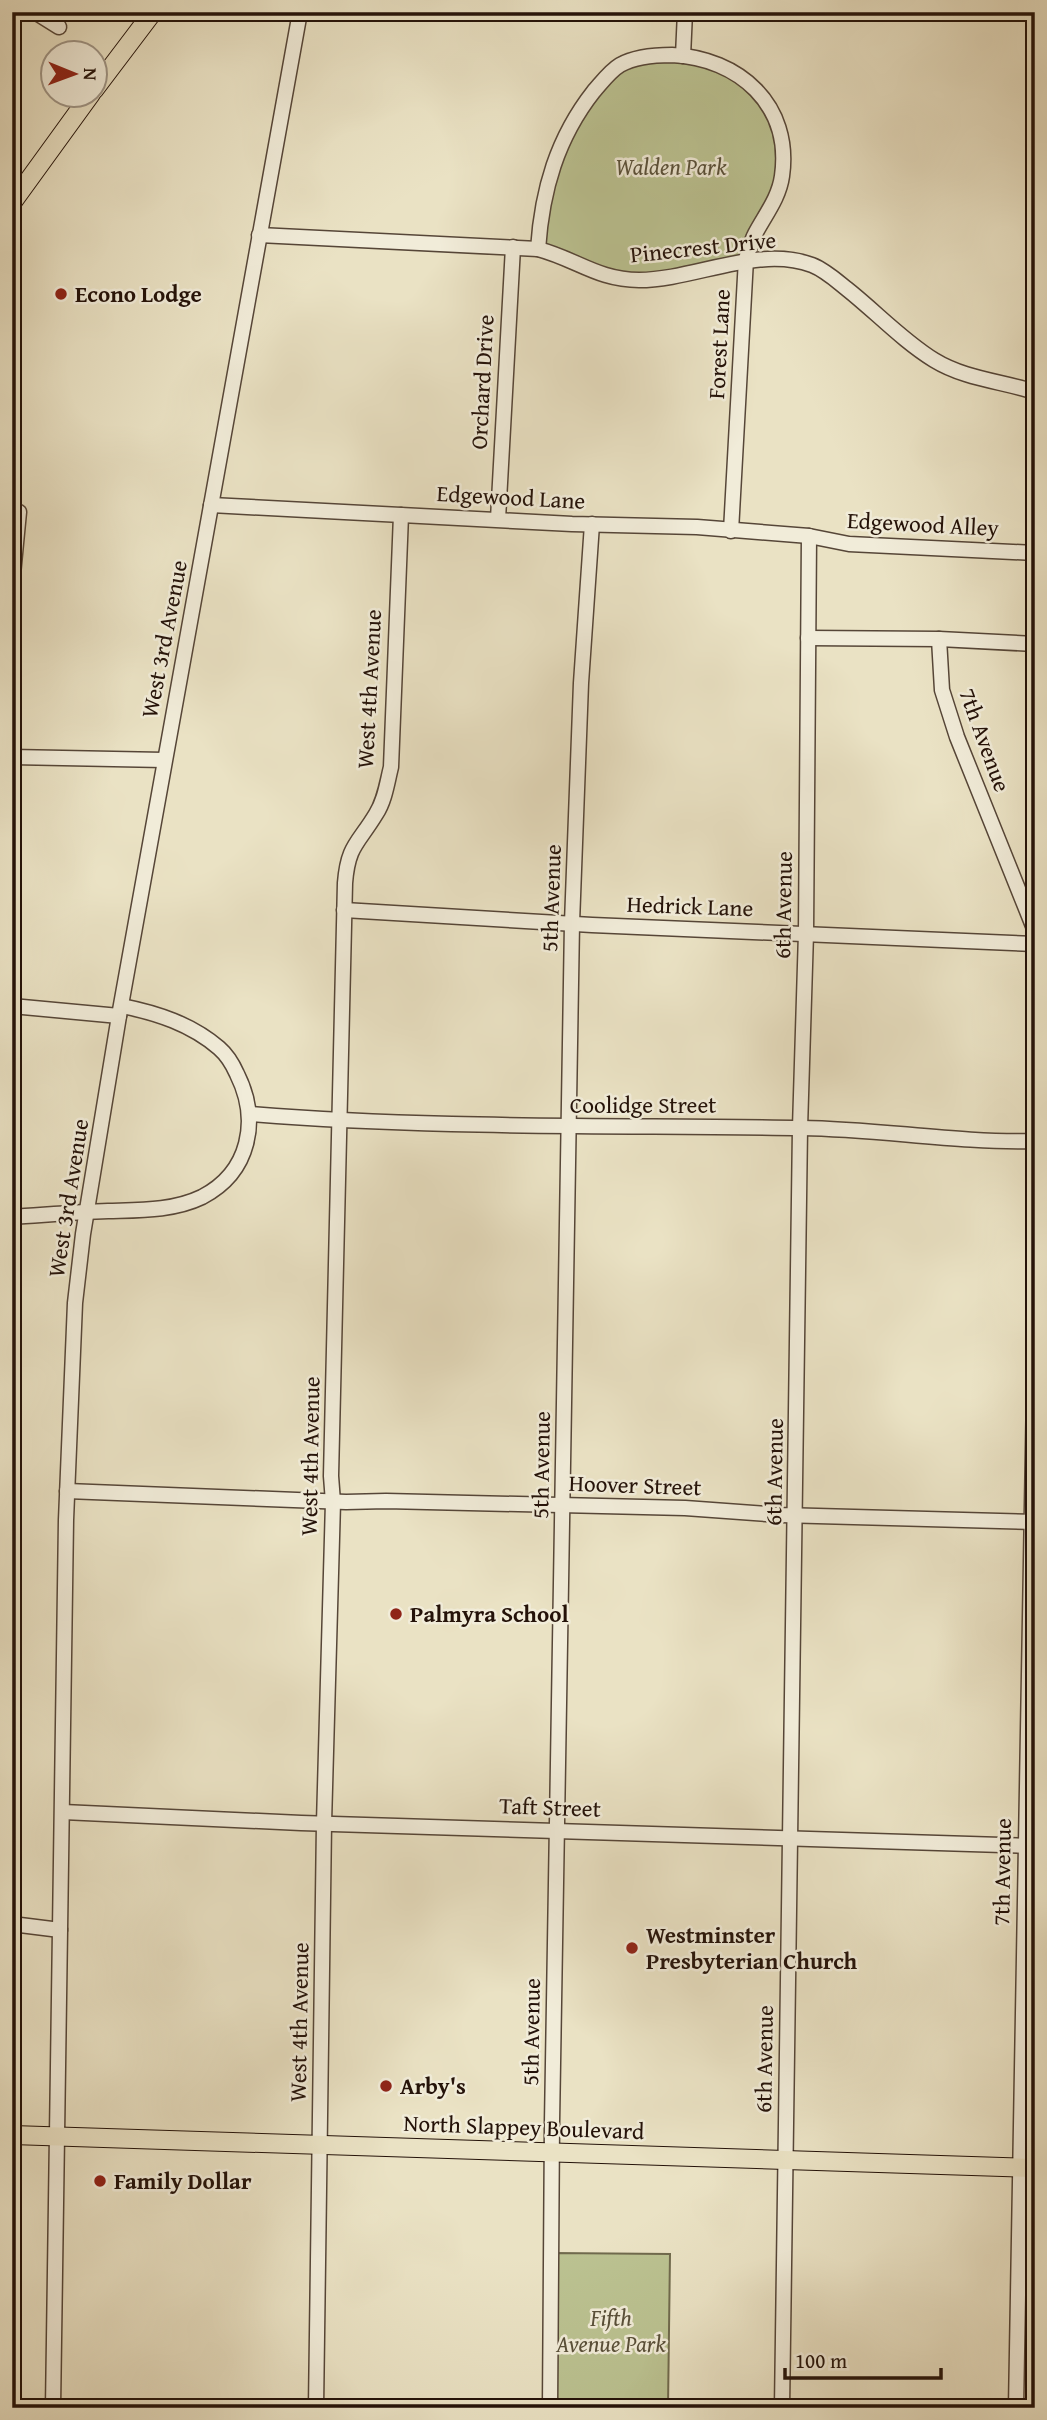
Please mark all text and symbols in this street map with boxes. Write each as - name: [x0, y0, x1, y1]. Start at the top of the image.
- north arrow: [38, 38, 108, 108]
- text: N: [77, 68, 105, 81]
- park label: Walden Park: [616, 150, 727, 183]
- street label: Pinecrest Drive: [628, 222, 778, 271]
- place label: Econo Lodge: [75, 277, 202, 310]
- marker: Econo Lodge: [53, 286, 69, 302]
- street label: Forest Lane: [699, 288, 738, 400]
- street label: Orchard Drive: [461, 314, 502, 450]
- street label: Edgewood Lane: [436, 476, 586, 517]
- street label: Edgewood Alley: [846, 503, 1000, 544]
- street label: West 3rd Avenue: [132, 557, 195, 721]
- street label: West 4th Avenue: [348, 608, 389, 770]
- street label: 7th Avenue: [952, 684, 1019, 796]
- street label: 5th Avenue: [532, 844, 569, 952]
- street label: 6th Avenue: [765, 851, 800, 959]
- street label: Hedrick Lane: [626, 887, 754, 924]
- street label: Coolidge Street: [570, 1088, 716, 1121]
- street label: West 3rd Avenue: [39, 1116, 96, 1280]
- street label: West 4th Avenue: [292, 1376, 327, 1536]
- street label: 5th Avenue: [523, 1411, 558, 1519]
- street label: 6th Avenue: [756, 1418, 791, 1526]
- street label: Hoover Street: [568, 1466, 702, 1503]
- place label: Palmyra School: [410, 1597, 569, 1630]
- marker: Palmyra School: [388, 1606, 404, 1622]
- street label: Taft Street: [499, 1788, 601, 1825]
- street label: 7th Avenue: [984, 1818, 1019, 1926]
- place label: Westminster Presbyterian Church: [646, 1918, 858, 1977]
- marker: Westminster Presbyterian Church: [624, 1940, 640, 1956]
- street label: West 4th Avenue: [281, 1942, 316, 2102]
- street label: 5th Avenue: [513, 1978, 548, 2086]
- street label: 6th Avenue: [746, 2005, 781, 2113]
- place label: Arby's: [400, 2069, 466, 2102]
- marker: Arby's: [378, 2078, 394, 2094]
- street label: North Slappey Boulevard: [403, 2106, 646, 2147]
- place label: Family Dollar: [114, 2164, 252, 2197]
- marker: Family Dollar: [92, 2173, 108, 2189]
- park label: Fifth Avenue Park: [555, 2301, 666, 2360]
- scale bar: [785, 2336, 940, 2380]
- text: 100 m: [795, 2345, 847, 2376]

